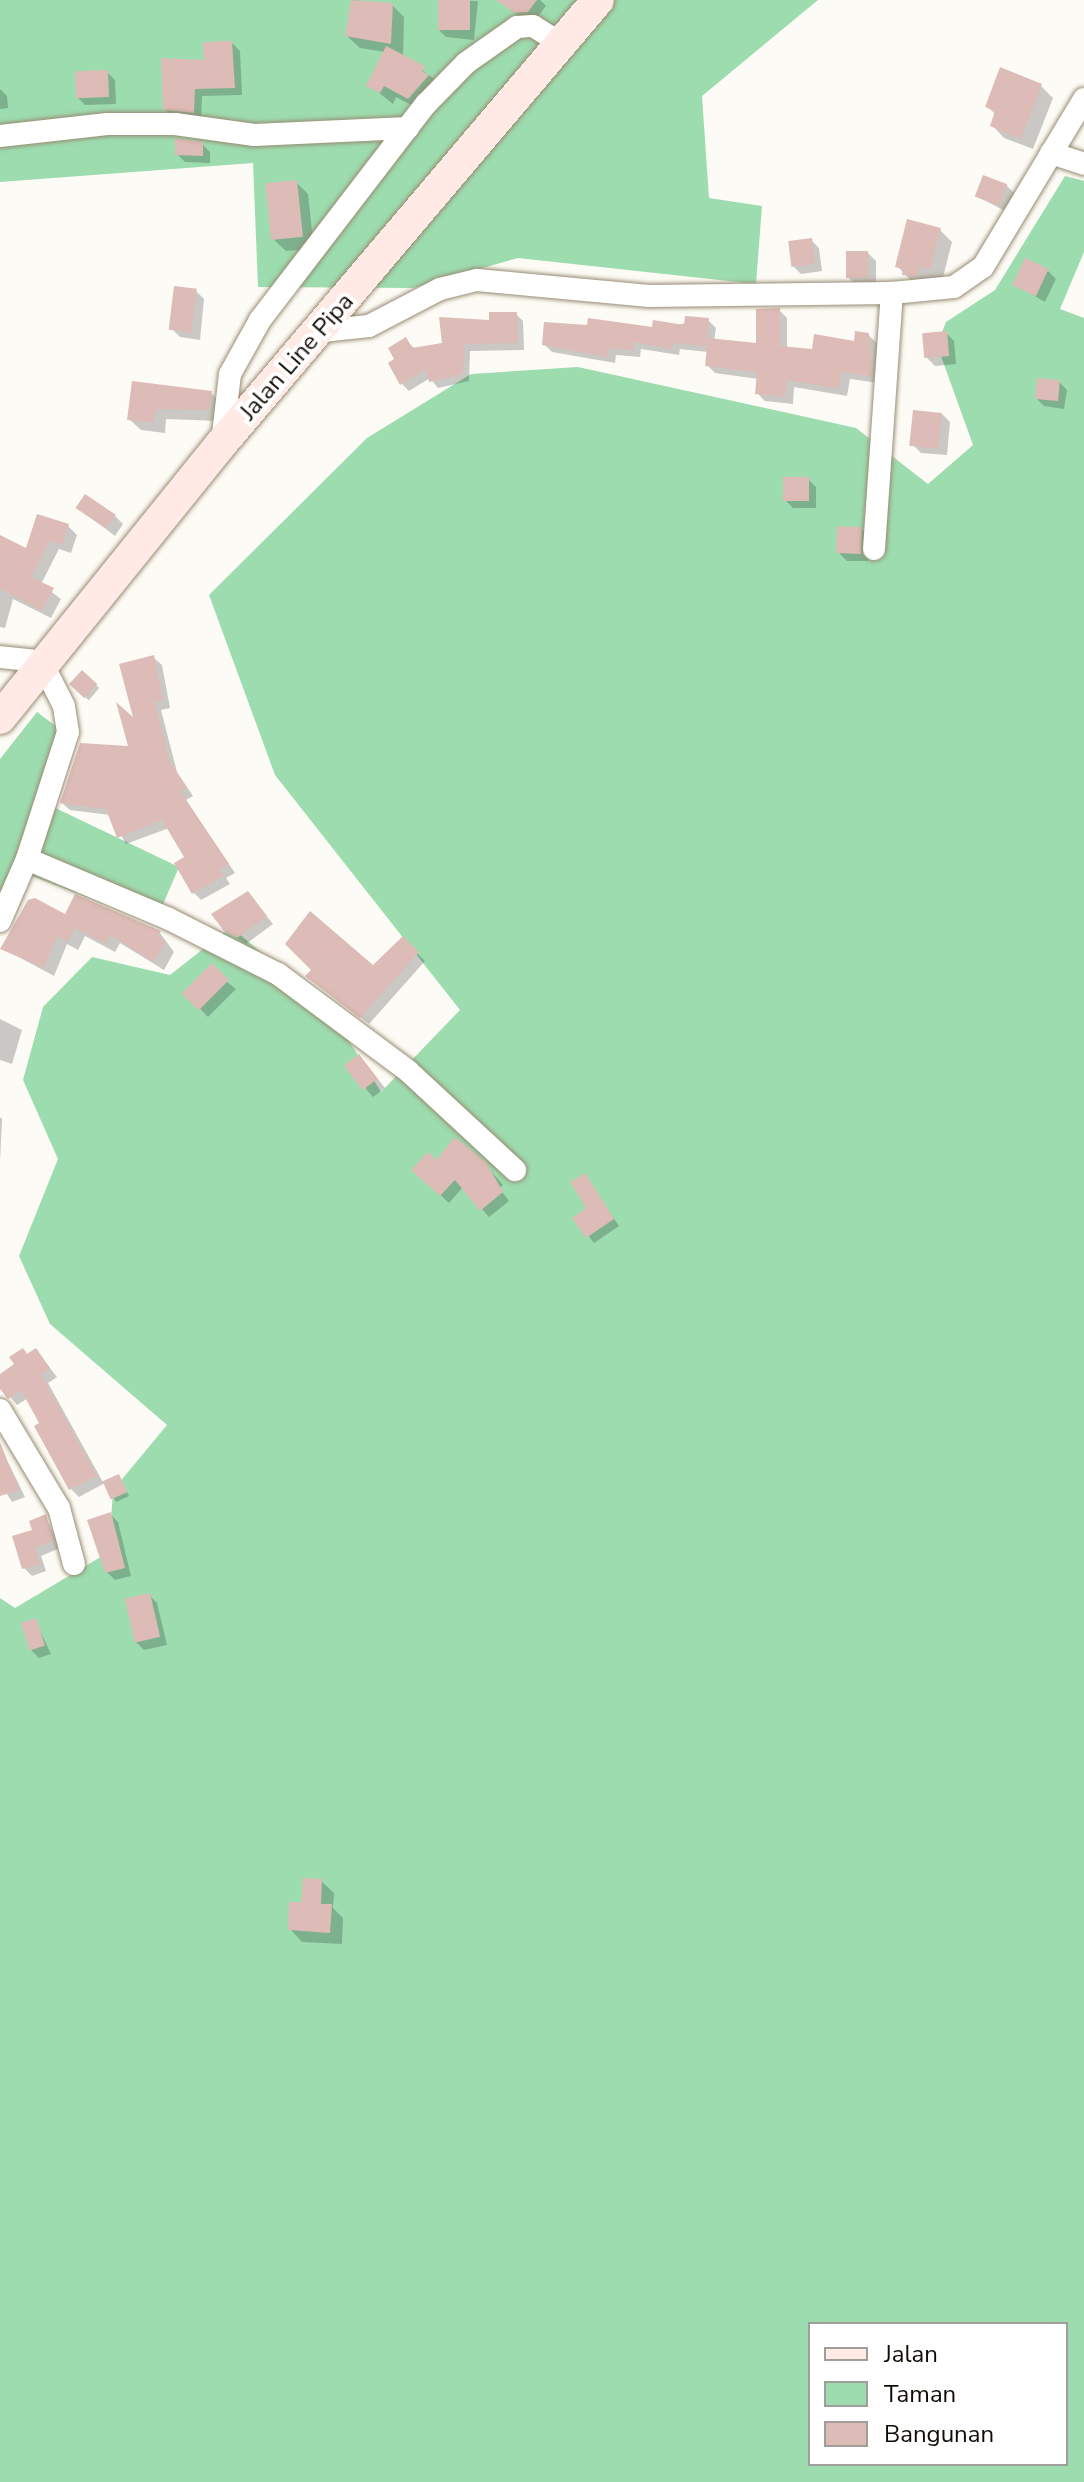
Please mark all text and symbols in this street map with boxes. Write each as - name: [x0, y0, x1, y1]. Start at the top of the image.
- street label: Jalan Line Pipa: [234, 288, 360, 426]
- legend: [808, 2322, 1068, 2466]
- text: Jalan: [884, 2338, 938, 2370]
- text: Taman: [884, 2378, 956, 2410]
- text: Bangunan: [884, 2418, 994, 2450]

